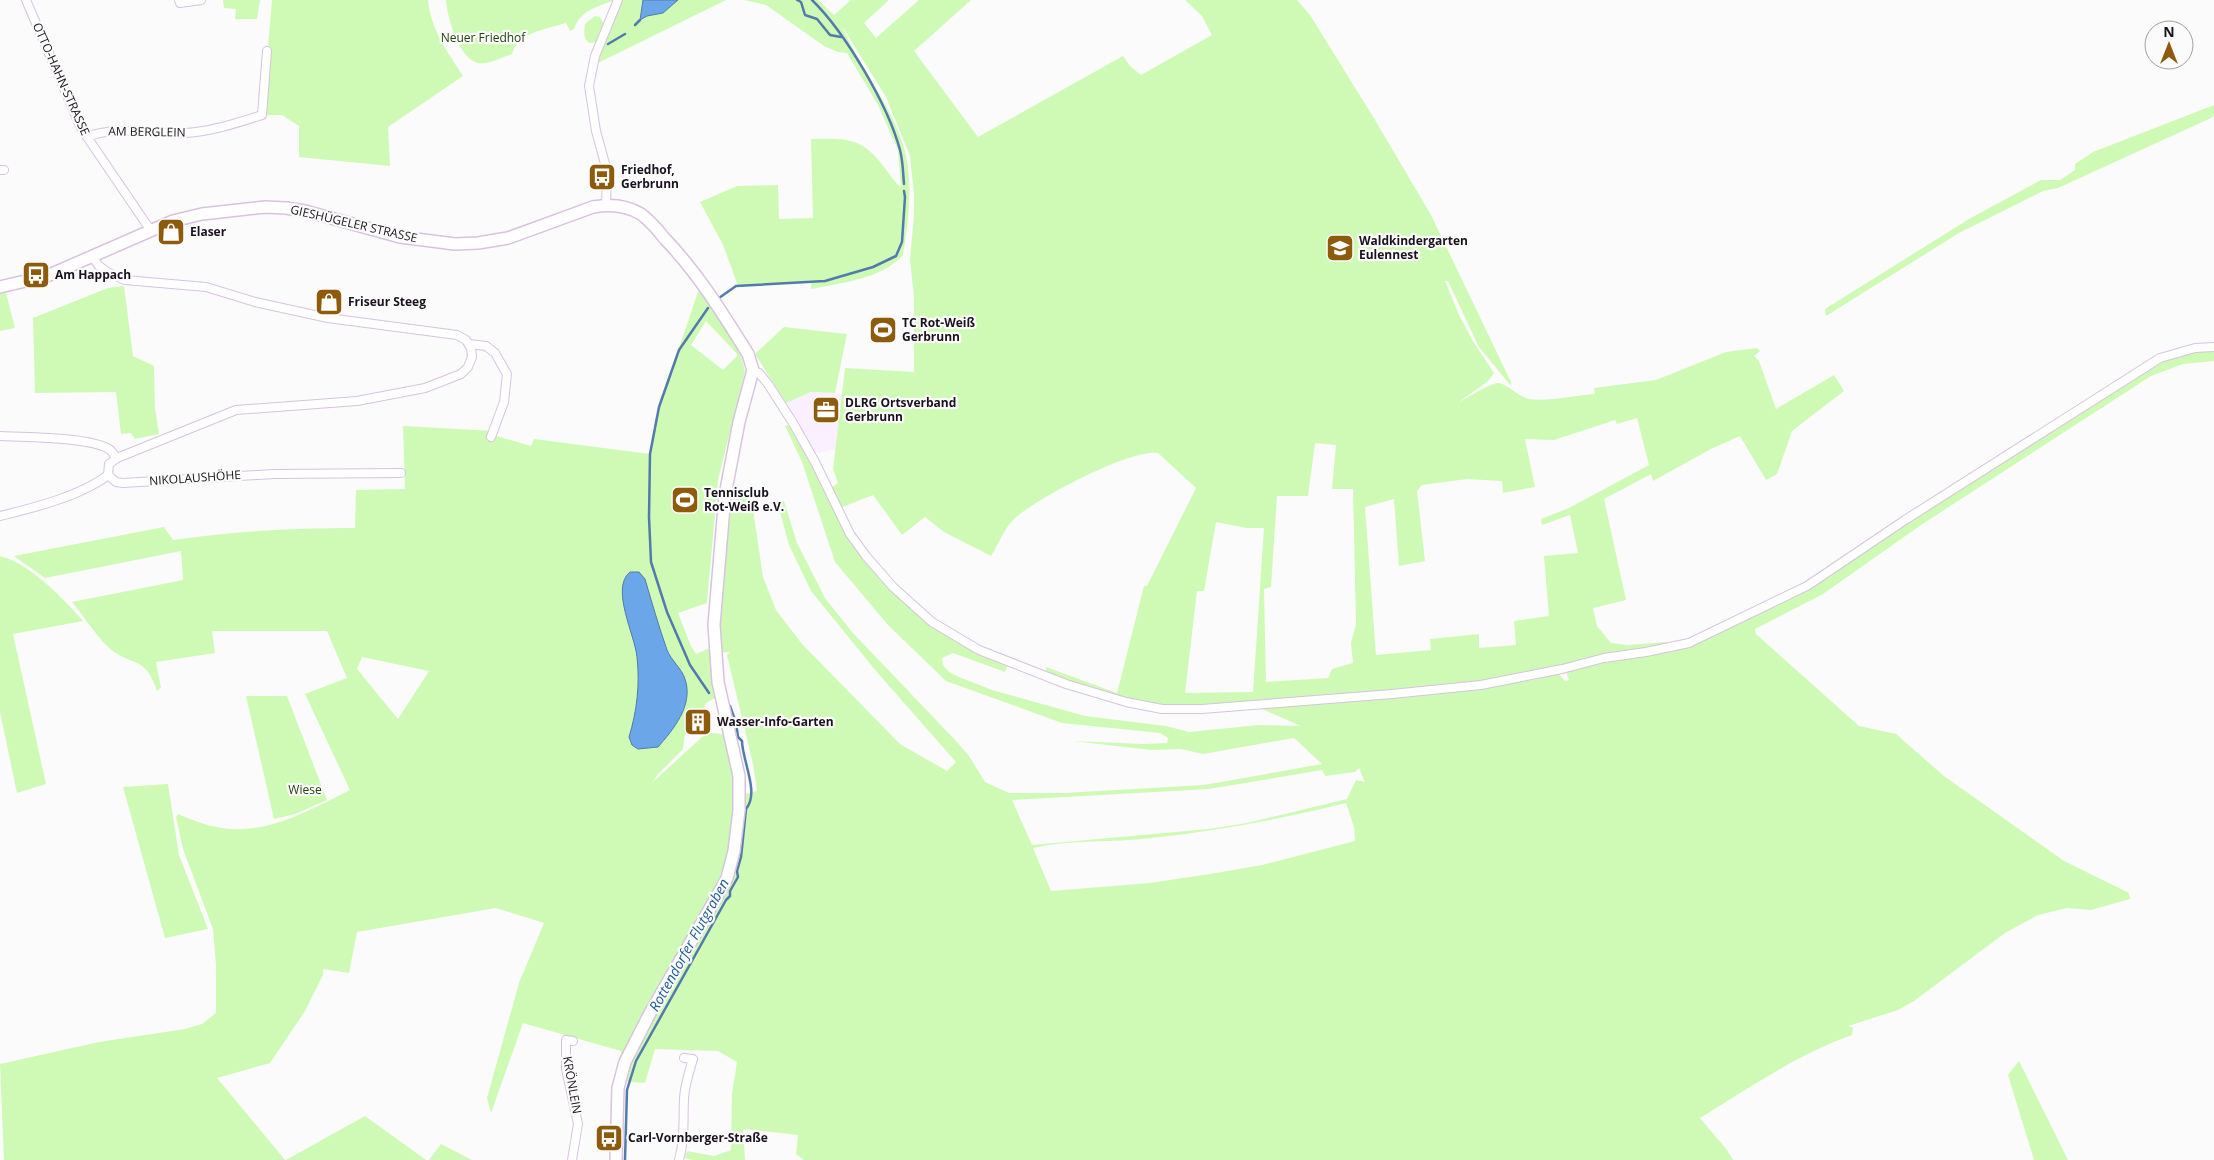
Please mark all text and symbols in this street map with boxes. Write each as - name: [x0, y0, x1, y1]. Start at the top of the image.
- street label: OTTO-HAHN-STRASSE: [29, 20, 94, 138]
- north arrow: [2144, 20, 2194, 70]
- text: N: [2163, 22, 2175, 41]
- park label: Neuer Friedhof: [441, 29, 526, 46]
- street label: AM BERGLEIN: [108, 122, 186, 141]
- place label: Friedhof, Gerbrunn: [621, 161, 679, 192]
- bus stop icon: Friedhof, Gerbrunn: [587, 162, 617, 192]
- street label: GIESHÜGELER STRASSE: [289, 201, 419, 246]
- shop icon: Elaser: [156, 217, 186, 247]
- place label: Elaser: [190, 223, 227, 240]
- place label: Waldkindergarten Eulennest: [1359, 232, 1468, 263]
- school or university icon: Waldkindergarten Eulennest: [1325, 233, 1355, 263]
- bus stop icon: Am Happach: [21, 260, 51, 290]
- place label: Am Happach: [55, 266, 131, 283]
- shop icon: Friseur Steeg: [314, 287, 344, 317]
- place label: Friseur Steeg: [348, 293, 426, 310]
- place label: TC Rot-Weiß Gerbrunn: [902, 314, 975, 345]
- sports icon: TC Rot-Weiß Gerbrunn: [868, 315, 898, 345]
- place label: DLRG Ortsverband Gerbrunn: [845, 394, 956, 425]
- office icon: DLRG Ortsverband Gerbrunn: [811, 395, 841, 425]
- street label: NIKOLAUSHÖHE: [149, 466, 241, 489]
- place label: Tennisclub Rot-Weiß e.V.: [704, 484, 784, 515]
- sports icon: Tennisclub Rot-Weiß e.V.: [670, 485, 700, 515]
- building icon: Wasser-Info-Garten: [683, 707, 713, 737]
- place label: Wasser-Info-Garten: [717, 713, 834, 730]
- park label: Wiese: [288, 781, 322, 798]
- water label: Rottendorfer Flutgraben: [644, 875, 733, 1014]
- street label: KRÖNLEIN: [559, 1055, 586, 1115]
- bus stop icon: Carl-Vornberger-Straße: [594, 1123, 624, 1153]
- place label: Carl-Vornberger-Straße: [628, 1129, 768, 1146]

